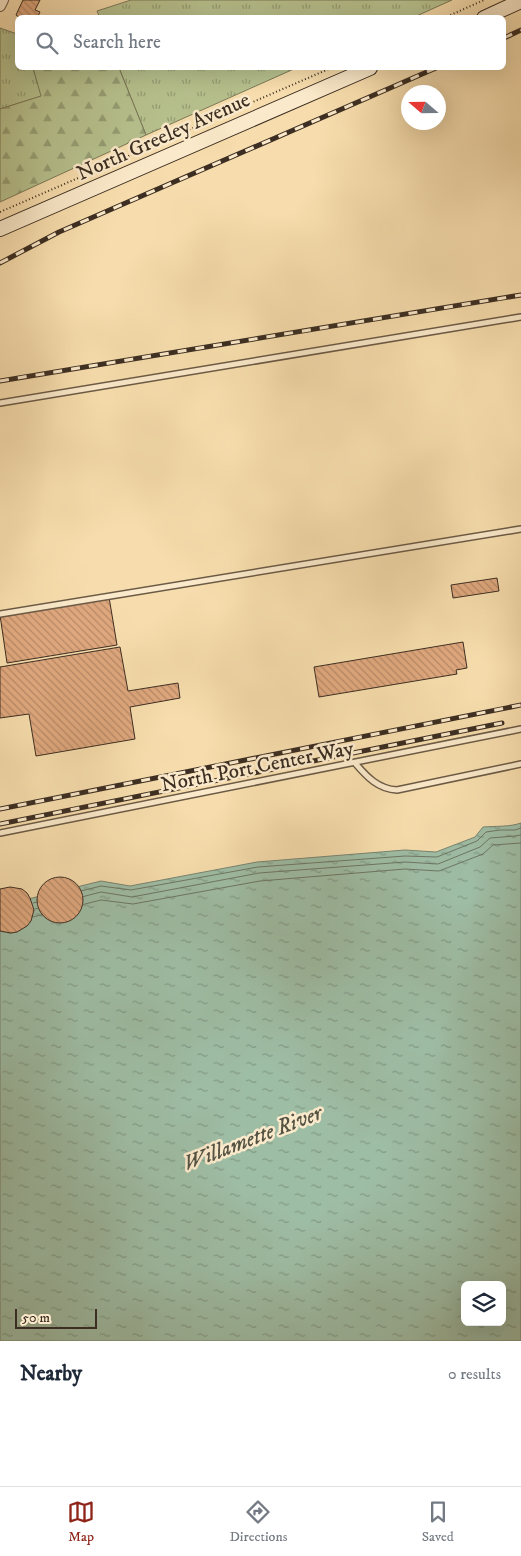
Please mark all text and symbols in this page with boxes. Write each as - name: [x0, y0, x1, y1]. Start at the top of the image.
- search box: [15, 15, 506, 70]
- icon: search: [33, 29, 61, 57]
- text: Search here: [73, 31, 161, 54]
- north arrow: [401, 85, 446, 130]
- street label: North Greeley Avenue: [73, 87, 254, 187]
- street label: North Port Center Way: [159, 735, 357, 798]
- water label: Willamette River: [179, 1099, 328, 1177]
- map controls: [461, 1281, 506, 1326]
- button: layers: [461, 1281, 506, 1326]
- scale bar: [15, 1306, 98, 1329]
- text: 50 m: [22, 1309, 50, 1327]
- text: Nearby: [20, 1361, 82, 1387]
- text: 0 results: [448, 1364, 501, 1384]
- tab: Map: [67, 1498, 95, 1546]
- tab: Directions: [229, 1498, 287, 1546]
- tab: Saved: [422, 1498, 454, 1546]

